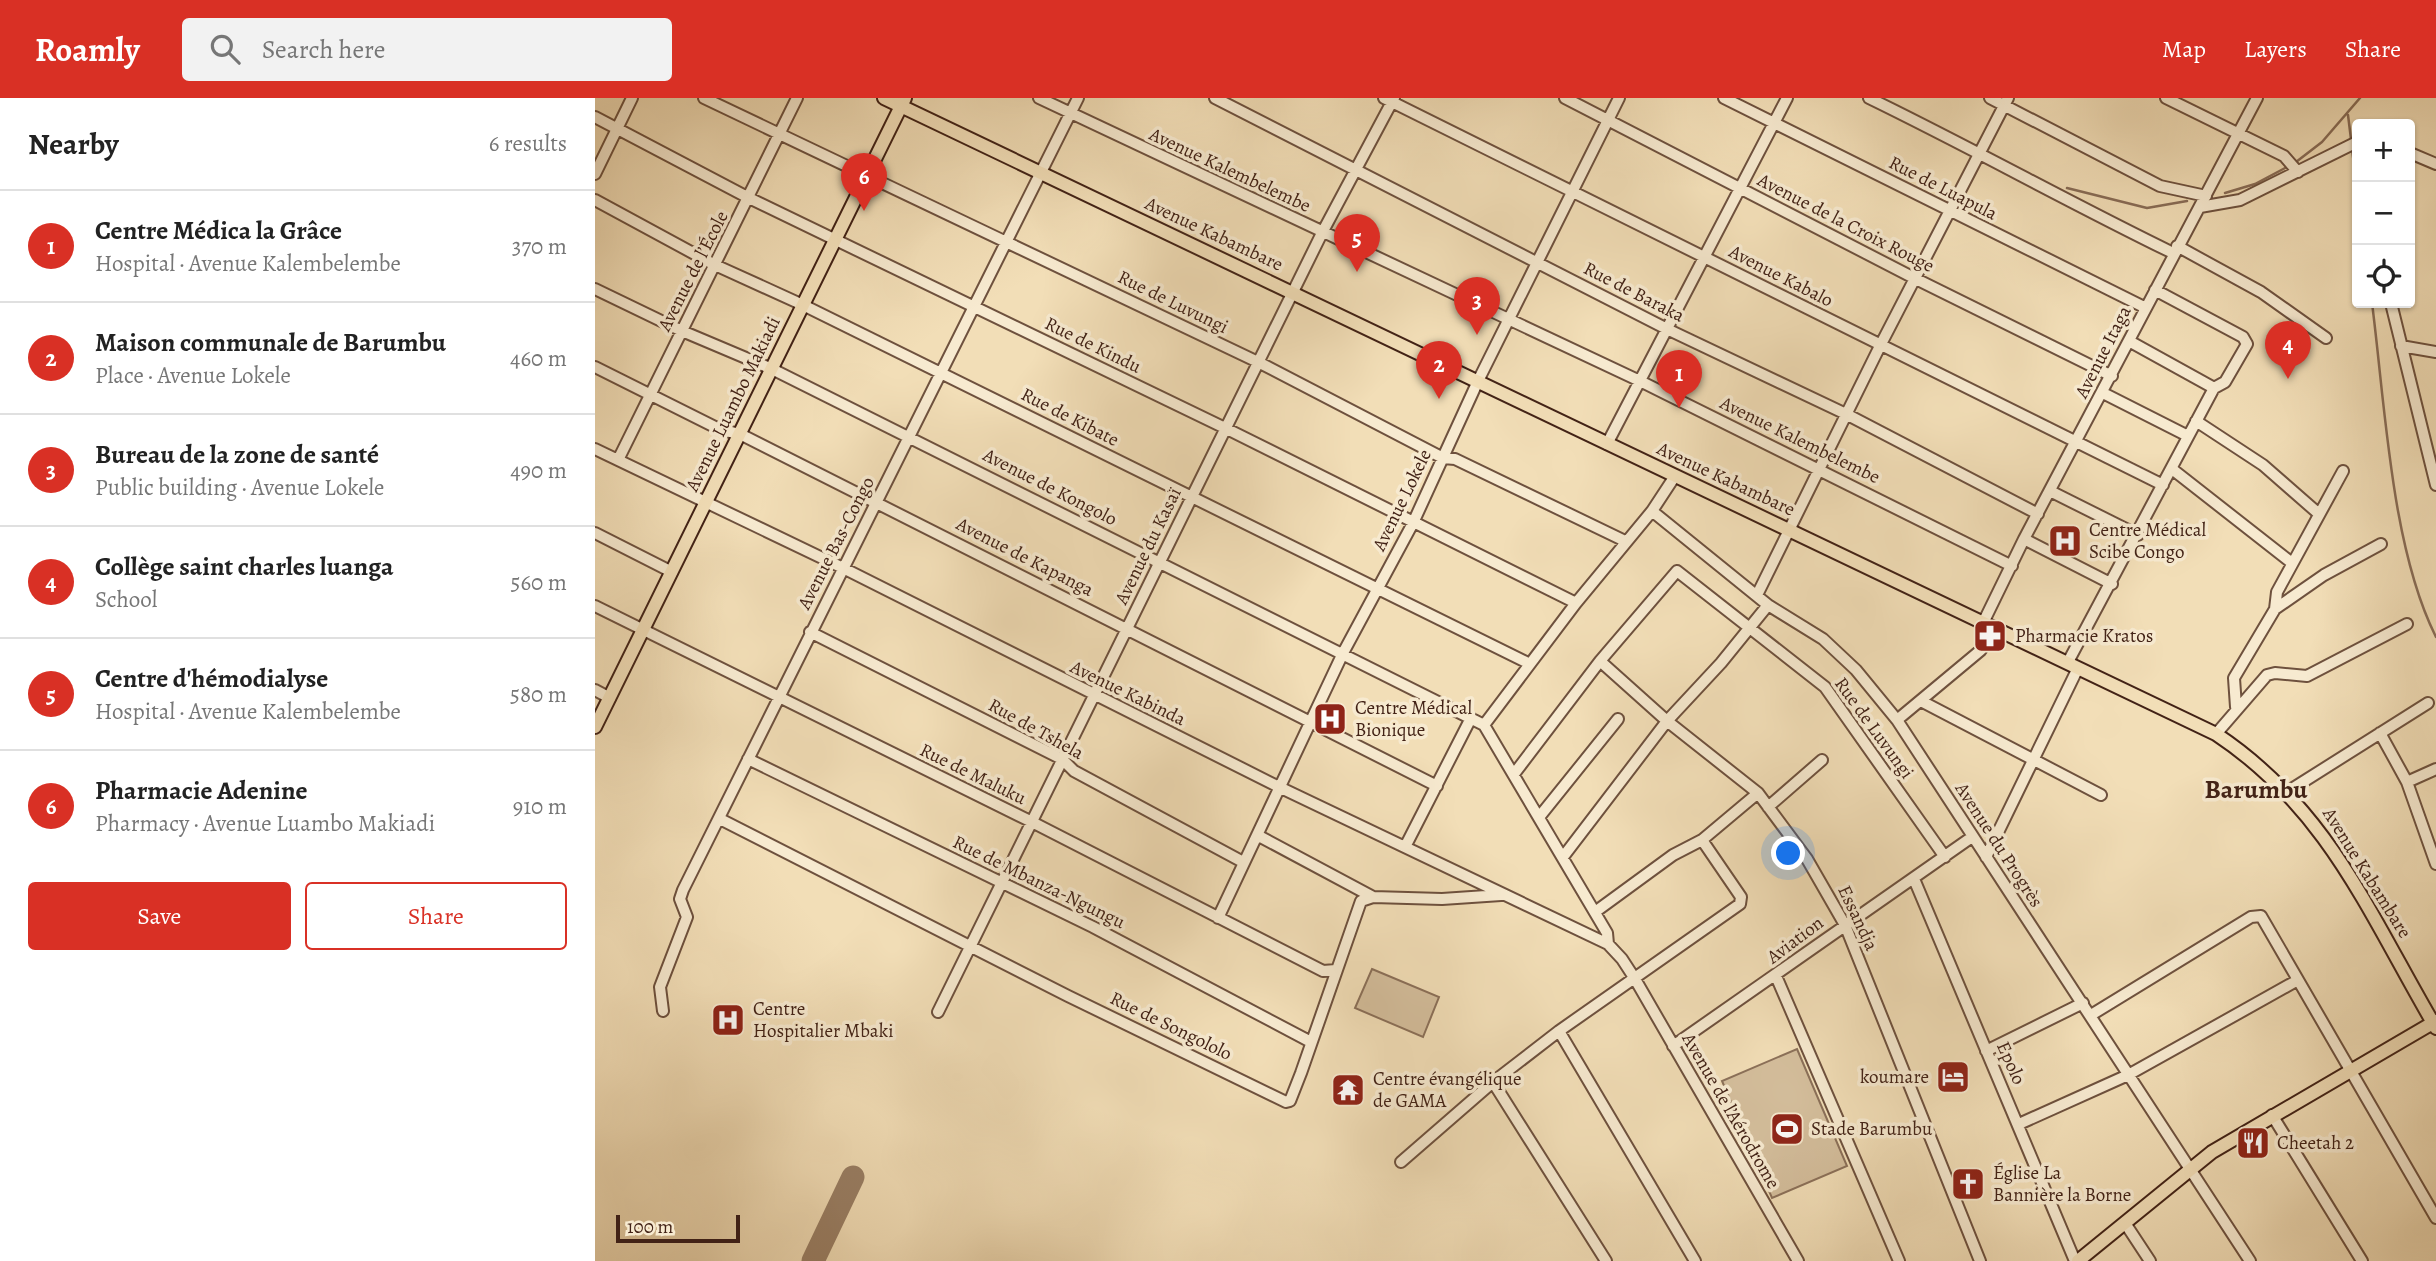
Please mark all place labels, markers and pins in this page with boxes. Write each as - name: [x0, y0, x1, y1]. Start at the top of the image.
- pin: 6: [841, 153, 887, 211]
- pin: 5: [1334, 214, 1380, 272]
- pin: 3: [1454, 277, 1500, 335]
- pin: 4: [2265, 321, 2311, 379]
- pin: 2: [1416, 341, 1462, 399]
- pin: 1: [1656, 350, 1702, 408]
- place label: Centre Médical Scibe Congo: [2089, 517, 2207, 565]
- hospital icon: Centre Médical Scibe Congo: [2046, 522, 2084, 560]
- pharmacy icon: Pharmacie Kratos: [1971, 617, 2009, 655]
- place label: Pharmacie Kratos: [2015, 623, 2153, 649]
- place label: Centre Médical Bionique: [1355, 695, 1473, 743]
- hospital icon: Centre Médical Bionique: [1311, 700, 1349, 738]
- place label: Centre Hospitalier Mbaki: [753, 996, 894, 1044]
- hospital icon: Centre Hospitalier Mbaki: [709, 1001, 747, 1039]
- hotel icon: koumare: [1934, 1058, 1972, 1096]
- place label: koumare: [1860, 1064, 1929, 1090]
- place label: Centre évangélique de GAMA: [1373, 1066, 1522, 1114]
- temple icon: Centre évangélique de GAMA: [1329, 1071, 1367, 1109]
- sports icon: Stade Barumbu: [1768, 1110, 1806, 1148]
- place label: Stade Barumbu: [1811, 1116, 1933, 1142]
- restaurant icon: Cheetah 2: [2234, 1124, 2272, 1162]
- place label: Cheetah 2: [2277, 1130, 2354, 1156]
- place label: Église La Bannière la Borne: [1993, 1160, 2131, 1208]
- church icon: Église La Bannière la Borne: [1949, 1165, 1987, 1203]

